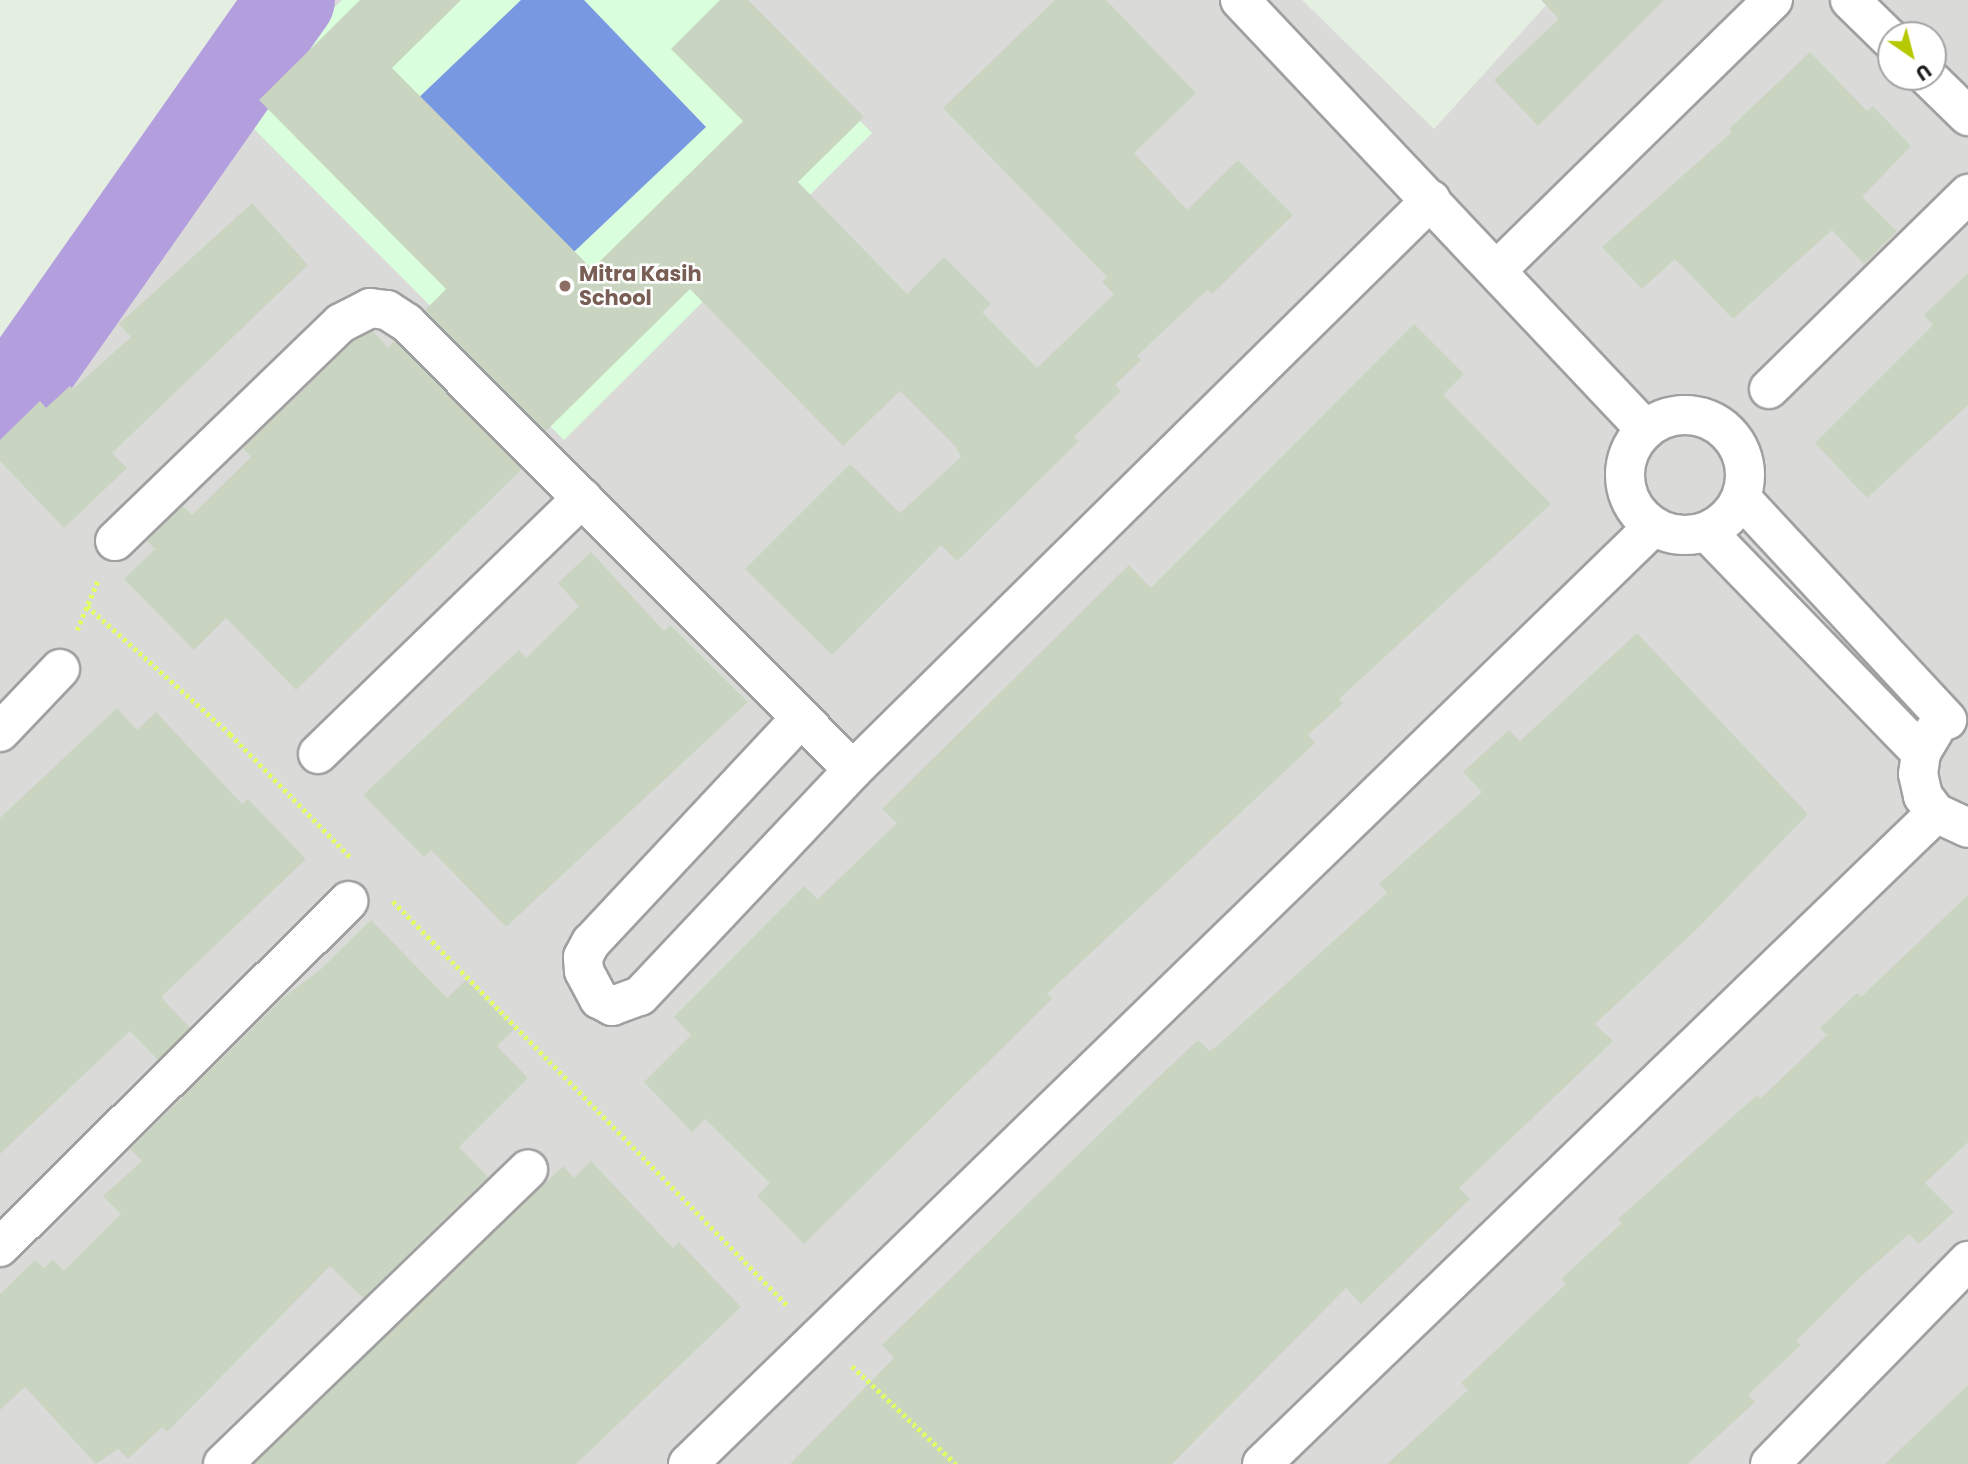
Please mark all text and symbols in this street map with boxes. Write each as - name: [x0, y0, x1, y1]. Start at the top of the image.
- north arrow: [1877, 21, 1947, 91]
- text: U: [1910, 57, 1936, 87]
- place label: Mitra Kasih School: [579, 261, 702, 311]
- marker: Mitra Kasih School: [557, 278, 573, 294]

